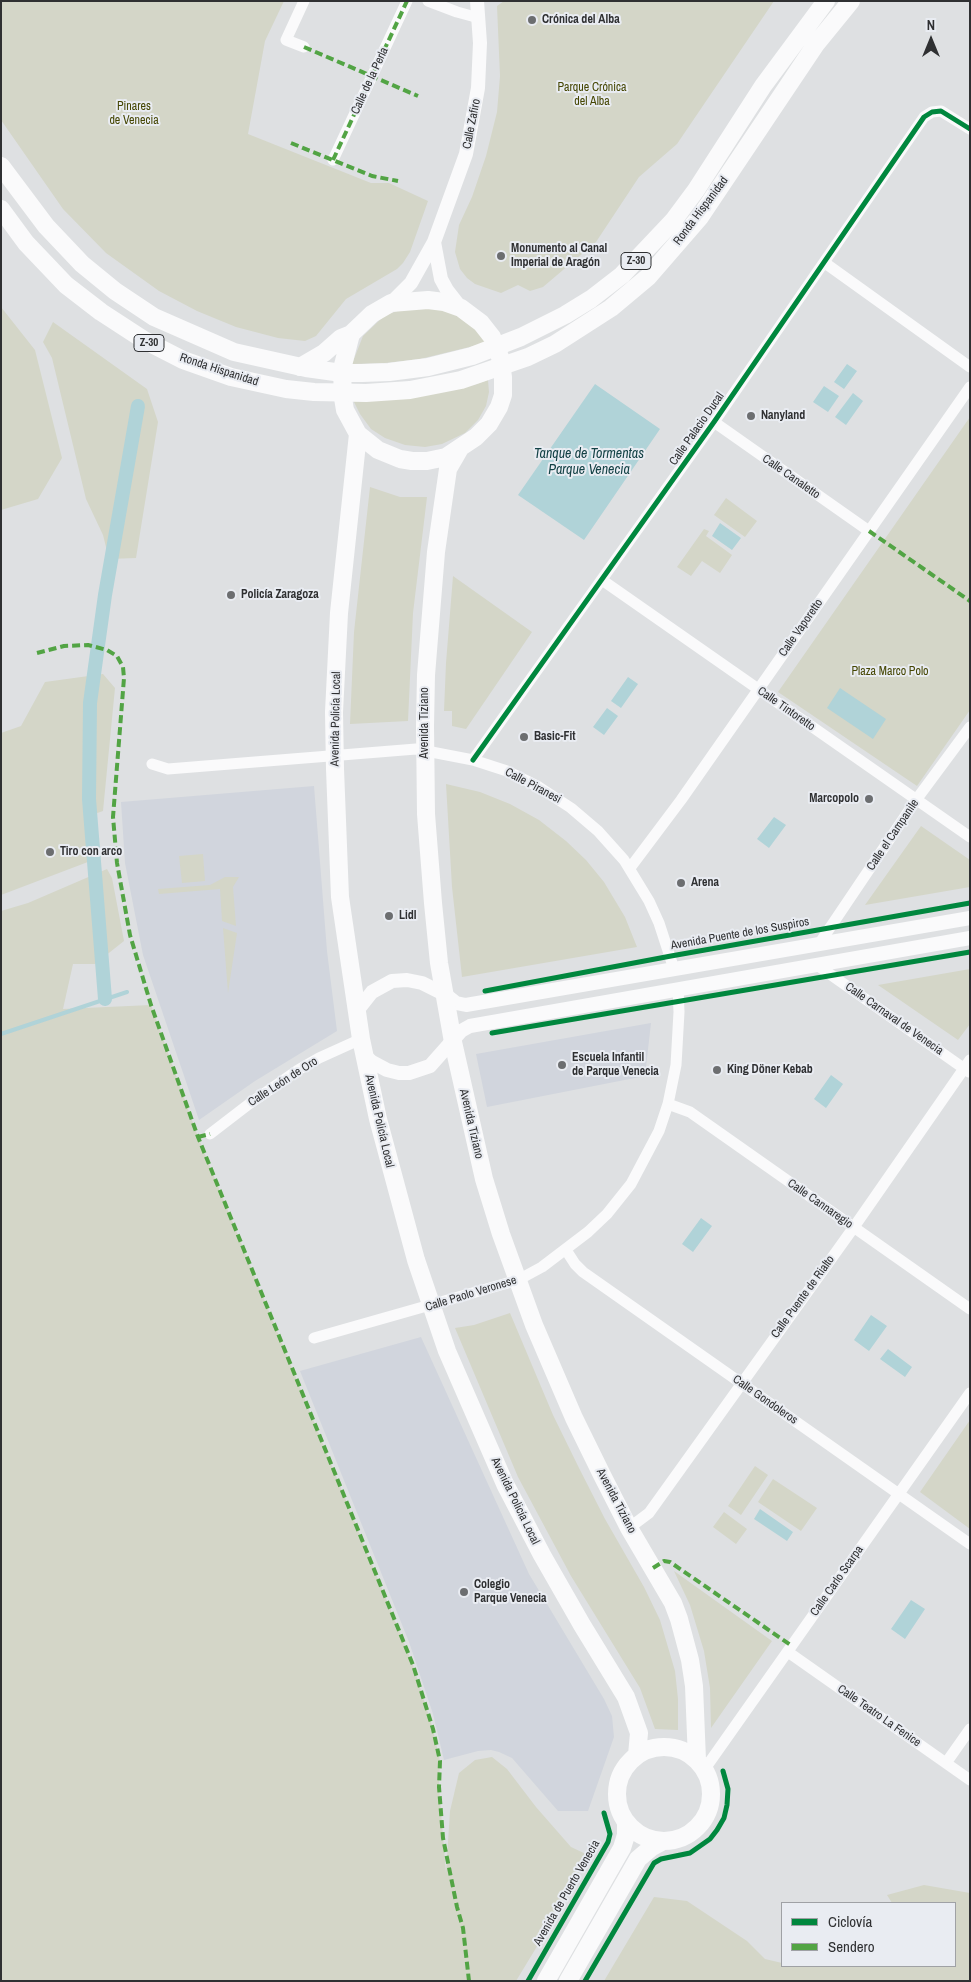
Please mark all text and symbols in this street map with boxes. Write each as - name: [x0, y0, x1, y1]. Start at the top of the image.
- place label: Crónica del Alba: [542, 13, 620, 27]
- marker: Crónica del Alba: [526, 14, 538, 26]
- north arrow: [906, 15, 956, 65]
- text: N: [927, 16, 935, 34]
- street label: Calle de la Perla: [348, 45, 392, 117]
- park label: Parque Crónica del Alba: [558, 81, 626, 109]
- street label: Calle Zafiro: [460, 98, 484, 150]
- park label: Pinares de Venecia: [109, 100, 159, 128]
- street label: Ronda Hispanidad: [671, 174, 731, 248]
- place label: Monumento al Canal Imperial de Aragón: [511, 242, 607, 270]
- marker: Monumento al Canal Imperial de Aragón: [495, 250, 507, 262]
- road number: Z-30: [621, 252, 651, 270]
- road number: Z-30: [134, 334, 164, 352]
- street label: Ronda Hispanidad: [178, 350, 260, 390]
- street label: Calle Palacio Ducal: [666, 390, 728, 468]
- place label: Nanyland: [761, 409, 805, 423]
- marker: Nanyland: [745, 410, 757, 422]
- water label: Tanque de Tormentas Parque Venecia: [534, 446, 644, 478]
- street label: Calle Canaletto: [759, 452, 823, 502]
- place label: Policía Zaragoza: [241, 588, 319, 602]
- marker: Policía Zaragoza: [225, 589, 237, 601]
- street label: Calle Vaporetto: [776, 596, 826, 660]
- park label: Plaza Marco Polo: [851, 665, 929, 679]
- street label: Avenida Policía Local: [328, 671, 344, 767]
- street label: Calle Tintoretto: [754, 684, 818, 734]
- street label: Avenida Tiziano: [418, 687, 432, 759]
- place label: Basic-Fit: [534, 730, 576, 744]
- marker: Basic-Fit: [518, 731, 530, 743]
- street label: Calle Piranesi: [502, 765, 564, 807]
- place label: Marcopolo: [809, 792, 859, 806]
- marker: Marcopolo: [863, 793, 875, 805]
- street label: Calle el Campanile: [864, 797, 922, 873]
- place label: Tiro con arco: [60, 845, 122, 859]
- marker: Tiro con arco: [44, 846, 56, 858]
- place label: Arena: [691, 876, 719, 890]
- marker: Arena: [675, 877, 687, 889]
- place label: Lidl: [399, 909, 416, 923]
- marker: Lidl: [383, 910, 395, 922]
- street label: Avenida Puente de los Suspiros: [670, 915, 810, 953]
- street label: Calle Carnaval de Venecia: [842, 980, 946, 1058]
- place label: Escuela Infantil de Parque Venecia: [572, 1051, 659, 1079]
- street label: Calle León de Oro: [246, 1054, 320, 1110]
- marker: Escuela Infantil de Parque Venecia: [556, 1059, 568, 1071]
- place label: King Döner Kebab: [727, 1063, 813, 1077]
- marker: King Döner Kebab: [711, 1064, 723, 1076]
- street label: Avenida Policía Local: [361, 1073, 397, 1169]
- street label: Avenida Tiziano: [456, 1088, 486, 1160]
- street label: Calle Cannaregio: [785, 1176, 855, 1232]
- street label: Calle Puente de Rialto: [768, 1253, 838, 1341]
- street label: Calle Paolo Veronese: [424, 1273, 518, 1315]
- street label: Calle Gondoleros: [730, 1372, 800, 1428]
- street label: Avenida Policía Local: [488, 1455, 542, 1547]
- street label: Avenida Tiziano: [593, 1466, 639, 1536]
- street label: Calle Carlo Scarpa: [807, 1543, 867, 1619]
- place label: Colegio Parque Venecia: [474, 1578, 547, 1606]
- marker: Colegio Parque Venecia: [458, 1586, 470, 1598]
- street label: Calle Teatro La Fenice: [835, 1682, 923, 1750]
- street label: Avenida de Puerto Venecia: [531, 1838, 603, 1948]
- legend: [781, 1902, 956, 1967]
- text: Ciclovía: [828, 1911, 872, 1932]
- text: Sendero: [828, 1936, 875, 1957]

